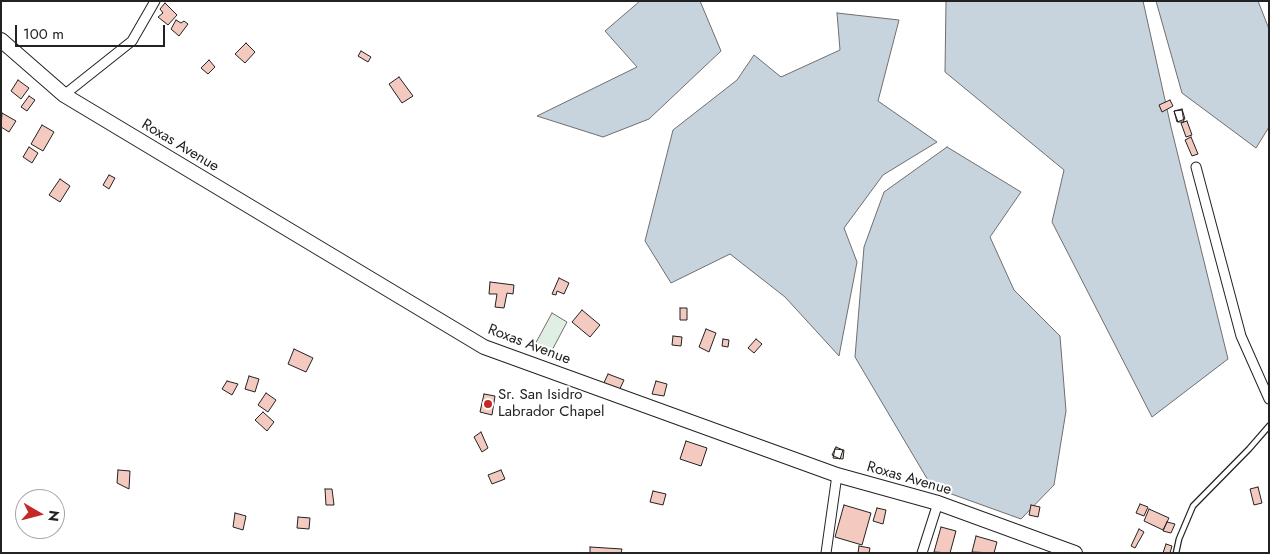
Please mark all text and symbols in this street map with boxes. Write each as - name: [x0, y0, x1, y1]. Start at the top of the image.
- scale bar: [18, 15, 168, 47]
- text: 100 m: [23, 23, 64, 45]
- street label: Roxas Avenue: [138, 116, 222, 176]
- street label: Roxas Avenue: [485, 321, 573, 369]
- place label: Sr. San Isidro Labrador Chapel: [498, 386, 604, 421]
- marker: Sr. San Isidro Labrador Chapel: [482, 398, 494, 410]
- street label: Roxas Avenue: [865, 458, 953, 500]
- north arrow: [15, 489, 65, 539]
- text: N: [43, 509, 65, 523]

